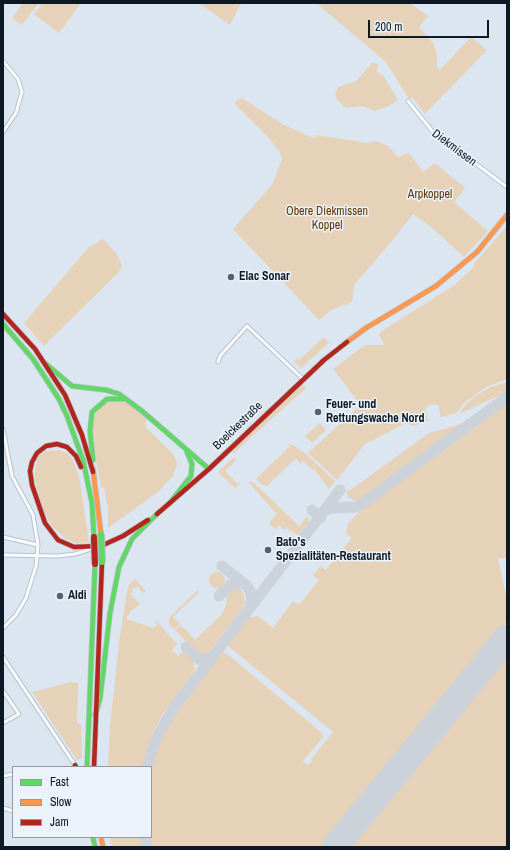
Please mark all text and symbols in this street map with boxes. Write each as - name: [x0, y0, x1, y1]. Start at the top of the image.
- scale bar: [370, 12, 491, 38]
- text: 200 m: [375, 19, 402, 35]
- street label: Diekmissen: [429, 127, 479, 169]
- park label: Arpkoppel: [408, 188, 452, 202]
- park label: Obere Diekmissen Koppel: [286, 205, 368, 233]
- place label: Elac Sonar: [239, 270, 290, 284]
- marker: Elac Sonar: [226, 272, 236, 282]
- place label: Feuer- und Rettungswache Nord: [326, 398, 424, 426]
- street label: Boelckestraße: [210, 399, 266, 453]
- marker: Feuer- und Rettungswache Nord: [313, 407, 323, 417]
- place label: Bato's Spezialitäten-Restaurant: [276, 536, 391, 564]
- marker: Bato's Spezialitäten-Restaurant: [263, 545, 273, 555]
- place label: Aldi: [68, 589, 87, 603]
- marker: Aldi: [55, 591, 65, 601]
- legend: [12, 766, 152, 838]
- text: Fast: [50, 774, 69, 790]
- text: Slow: [50, 794, 71, 810]
- text: Jam: [50, 814, 69, 830]

